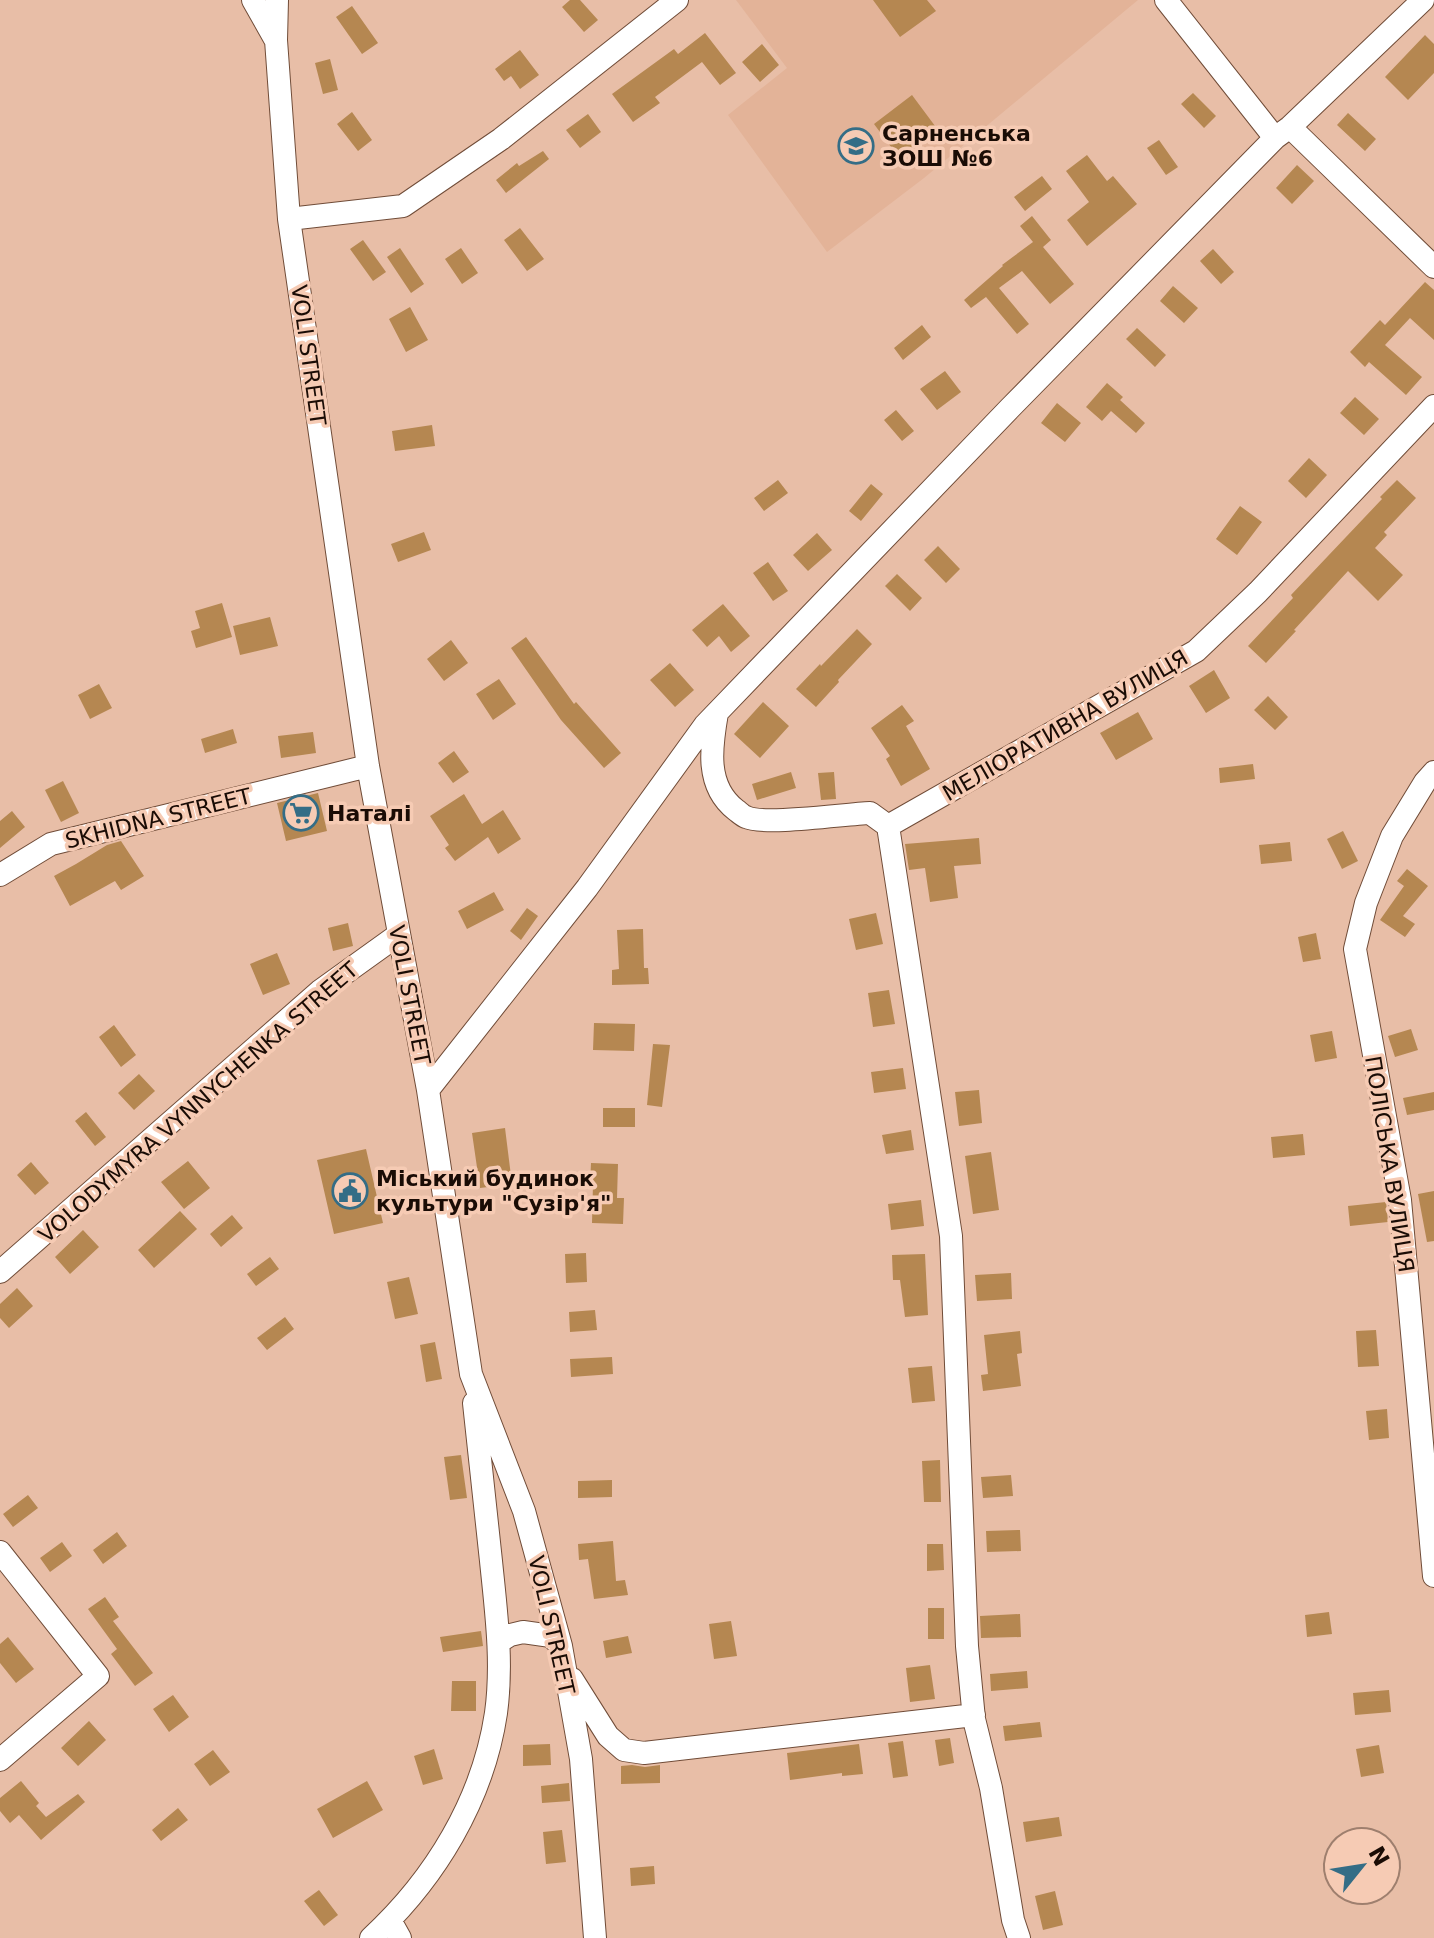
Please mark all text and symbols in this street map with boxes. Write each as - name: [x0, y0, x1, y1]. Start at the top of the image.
- place label: Сарненська ЗОШ №6: [882, 121, 1031, 171]
- school or university icon: Сарненська ЗОШ №6: [837, 127, 875, 165]
- street label: VOLI STREET: [286, 283, 331, 427]
- street label: МЕЛІОРАТИВНА ВУЛИЦЯ: [938, 645, 1192, 806]
- street label: SKHIDNA STREET: [63, 783, 254, 854]
- supermarket icon: Наталі: [282, 794, 320, 832]
- place label: Наталі: [327, 801, 412, 826]
- street label: VOLI STREET: [384, 923, 435, 1068]
- street label: VOLODYMYRA VYNNYCHENKA STREET: [34, 957, 363, 1248]
- street label: ПОЛІСЬКА ВУЛИЦЯ: [1360, 1054, 1419, 1274]
- place label: Міський будинок культури "Сузір'я": [376, 1166, 612, 1216]
- public building icon: Міський будинок культури "Сузір'я": [331, 1172, 369, 1210]
- street label: VOLI STREET: [523, 1553, 580, 1697]
- north arrow: [1322, 1826, 1402, 1906]
- text: N: [1363, 1842, 1394, 1870]

